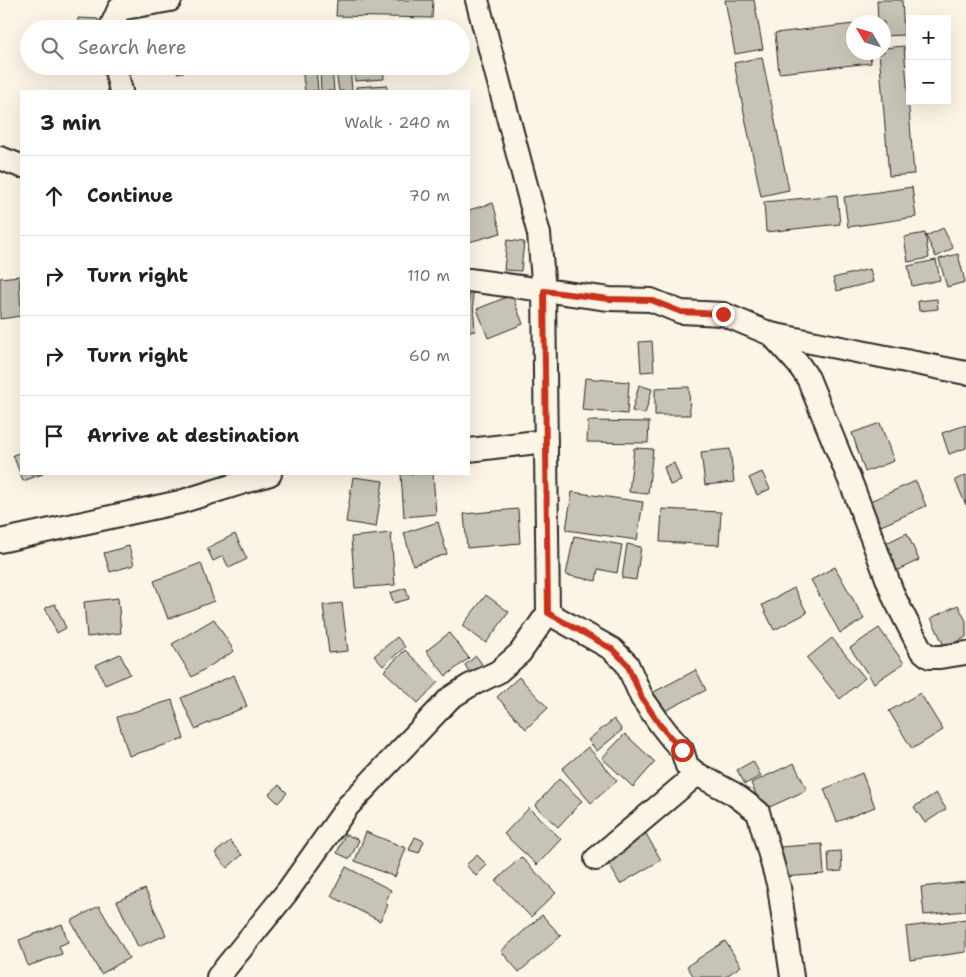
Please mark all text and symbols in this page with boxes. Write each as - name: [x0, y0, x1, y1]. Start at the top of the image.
- north arrow: [846, 15, 891, 60]
- map controls: [906, 15, 951, 105]
- button: +: [906, 15, 951, 60]
- search box: [20, 20, 470, 75]
- icon: search: [38, 34, 66, 62]
- text: Search here: [78, 35, 187, 60]
- button: −: [906, 60, 951, 105]
- text: 3 min: [40, 109, 101, 137]
- text: Walk · 240 m: [344, 112, 450, 133]
- icon: ahead: [40, 182, 68, 210]
- text: Continue: [87, 183, 173, 208]
- text: 70 m: [409, 185, 450, 206]
- icon: right: [40, 262, 68, 290]
- text: Turn right: [87, 263, 188, 288]
- text: 110 m: [407, 265, 450, 286]
- route end: [712, 303, 735, 326]
- icon: right: [40, 342, 68, 370]
- text: Turn right: [87, 343, 188, 368]
- text: 60 m: [409, 345, 450, 366]
- icon: arrive: [40, 422, 68, 450]
- text: Arrive at destination: [87, 423, 299, 448]
- route start: [671, 739, 694, 762]

